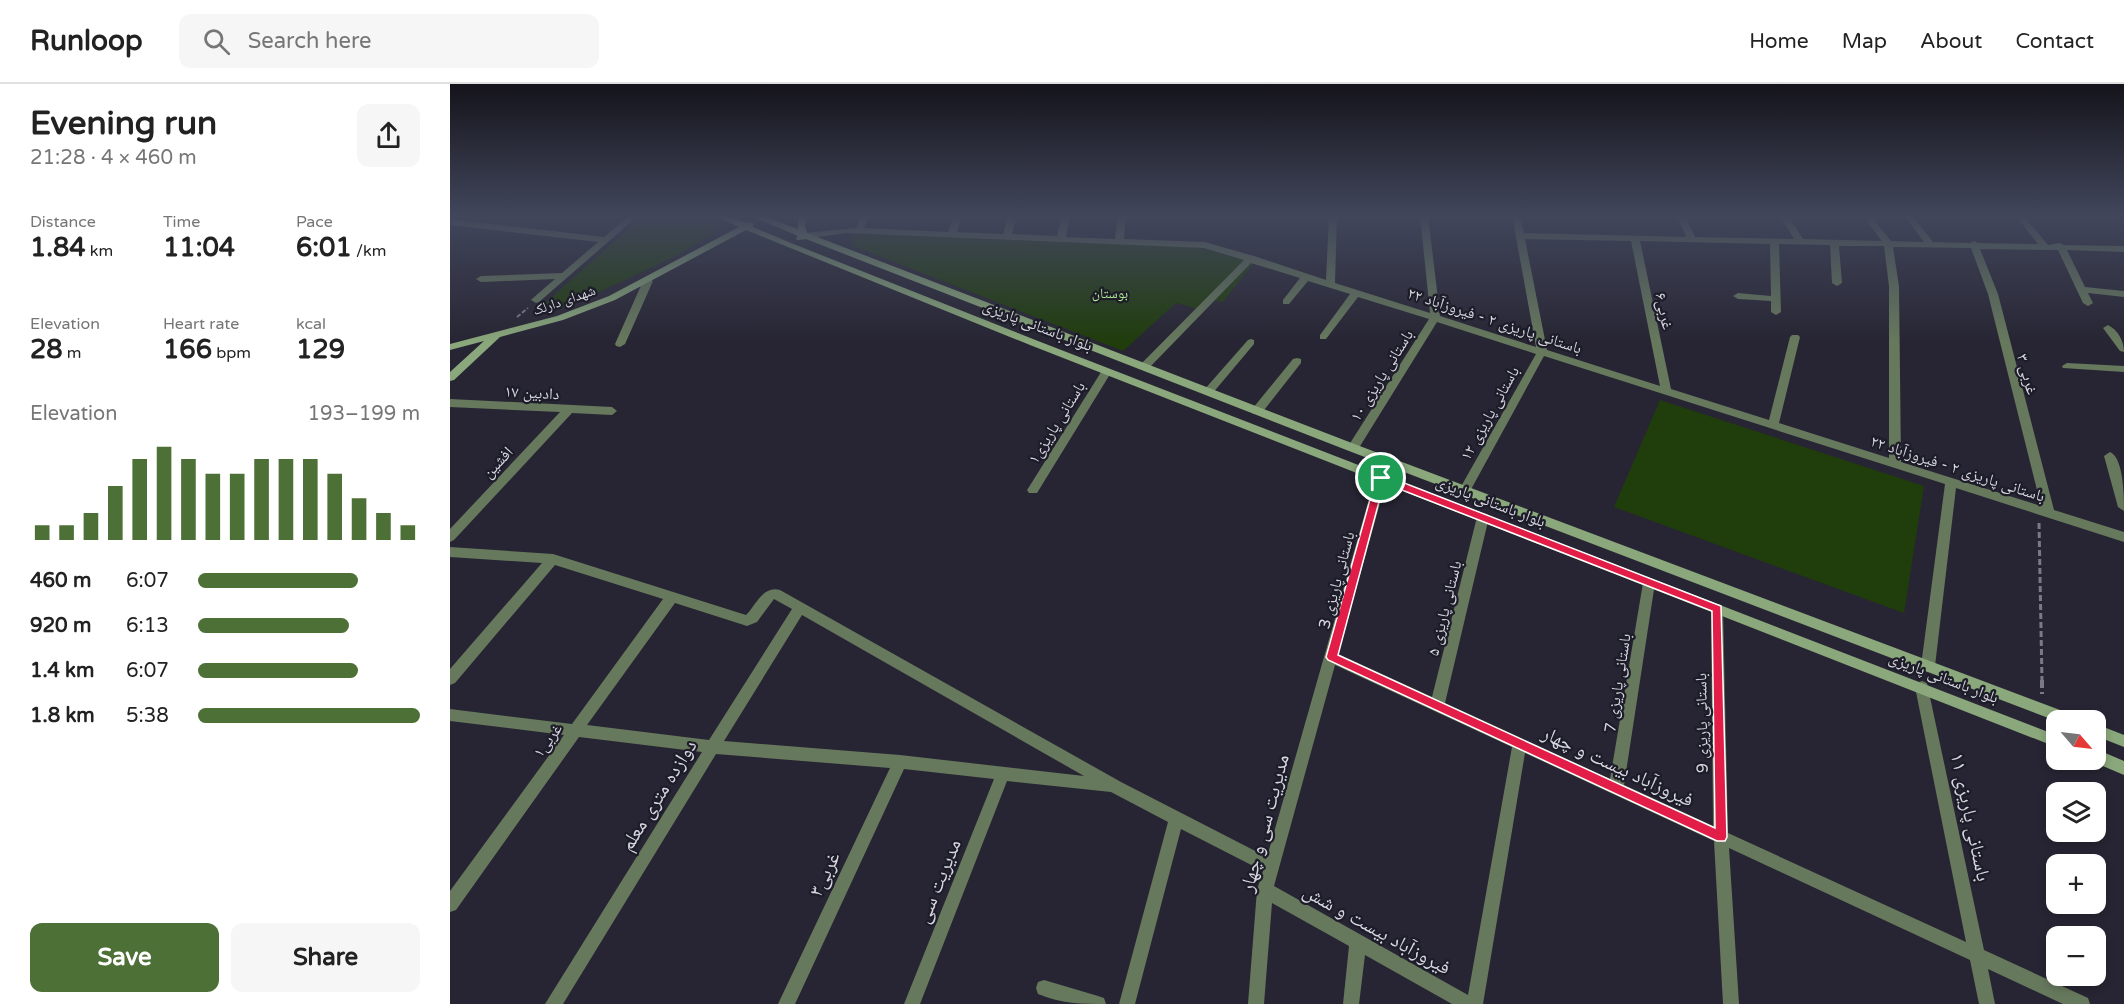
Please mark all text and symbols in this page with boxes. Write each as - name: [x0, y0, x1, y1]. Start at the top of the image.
- search box: [179, 14, 599, 68]
- text: Runloop: [30, 24, 143, 58]
- icon: search: [200, 25, 233, 58]
- text: Search here: [248, 28, 371, 54]
- text: Home: [1749, 29, 1809, 54]
- text: Map: [1842, 29, 1887, 54]
- text: About: [1920, 29, 1982, 54]
- text: Contact: [2015, 29, 2094, 54]
- text: Evening run: [30, 104, 217, 143]
- button: share: [357, 104, 420, 167]
- text: 21:28 · 4 × 460 m: [30, 146, 197, 170]
- text: Distance: [30, 212, 96, 232]
- text: Time: [163, 212, 200, 232]
- text: Pace: [296, 212, 333, 232]
- text: 1.84: [30, 232, 86, 263]
- text: 11:04: [163, 232, 235, 263]
- text: 6:01: [296, 232, 352, 263]
- text: km: [86, 241, 113, 261]
- text: /km: [352, 241, 386, 261]
- street label: شهدای دارلک: [531, 282, 598, 319]
- street label: باستانی پاریزی ۲ - فیروزآباد ۲۲: [1405, 283, 1584, 359]
- park label: بوستان: [1092, 285, 1128, 302]
- street label: غربی۶: [1650, 291, 1678, 331]
- street label: بلوار باستانی پاریزی: [980, 296, 1095, 356]
- text: Elevation: [30, 314, 100, 334]
- text: Heart rate: [163, 314, 239, 334]
- text: kcal: [296, 314, 326, 334]
- street label: باستانی پاریزی ۱۰: [1346, 326, 1418, 425]
- text: 28: [30, 334, 63, 365]
- text: 166: [163, 334, 212, 365]
- text: 129: [296, 334, 345, 365]
- text: m: [63, 343, 82, 363]
- text: bpm: [212, 343, 251, 363]
- street label: غربی ۳: [2012, 352, 2042, 397]
- street label: باستانی پاریزی ۱۲: [1456, 363, 1524, 464]
- street label: باستانی پاریزی۱: [1024, 378, 1090, 467]
- street label: دادبین ۱۷: [504, 382, 560, 404]
- text: Elevation: [30, 402, 117, 426]
- text: 193–199 m: [307, 402, 420, 426]
- street label: باستانی پاریزی ۲ - فیروزآباد ۲۲: [1868, 431, 2047, 507]
- street label: افشین: [478, 443, 517, 483]
- pin: [1355, 452, 1406, 503]
- icon: arrive: [1364, 461, 1397, 494]
- street label: بلوار باستانی پاریزی: [1433, 472, 1548, 532]
- street label: باستانی پاریزی 3: [1314, 529, 1360, 631]
- street label: باستانی پاریزی ۵: [1424, 559, 1466, 658]
- text: 460 m: [30, 569, 91, 593]
- text: 6:07: [126, 569, 169, 593]
- text: 920 m: [30, 614, 91, 638]
- text: 6:13: [126, 614, 169, 638]
- street label: باستانی پاریزی 7: [1600, 632, 1636, 734]
- street label: بلوار باستانی پاریزی: [1886, 648, 2001, 708]
- text: 1.4 km: [30, 659, 94, 683]
- text: 6:07: [126, 659, 169, 683]
- street label: باستانی پاریزی 9: [1691, 673, 1713, 773]
- text: 1.8 km: [30, 704, 95, 728]
- text: 5:38: [126, 704, 169, 728]
- north arrow: [2046, 710, 2106, 770]
- map controls: [2046, 710, 2106, 986]
- street label: غربی۱: [529, 720, 567, 761]
- street label: فیروزآباد بیست و چهار: [1537, 721, 1697, 813]
- street label: دوازده متری معلم: [615, 735, 703, 856]
- street label: باستانی پاریزی ۱۱: [1945, 751, 1995, 884]
- street label: مدیریت سی و چهار: [1235, 752, 1295, 896]
- button: layers: [2046, 782, 2106, 842]
- street label: مدیریت سی: [911, 836, 967, 927]
- street label: غربی۳: [804, 848, 846, 901]
- button: +: [2046, 854, 2106, 914]
- street label: فیروزآباد بیست و شش: [1298, 879, 1455, 980]
- button: Save: [30, 923, 219, 992]
- button: Share: [231, 923, 420, 992]
- button: −: [2046, 926, 2106, 986]

